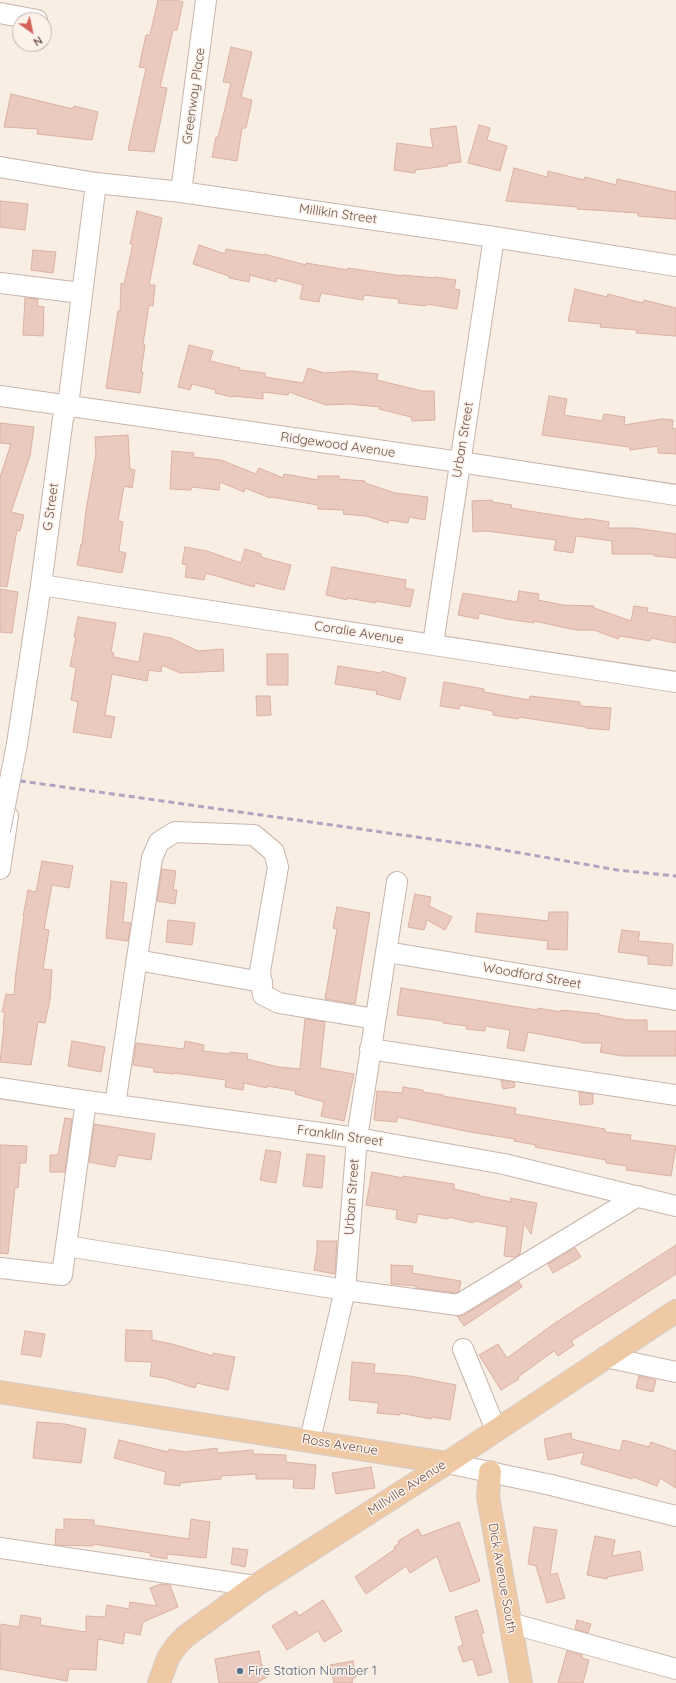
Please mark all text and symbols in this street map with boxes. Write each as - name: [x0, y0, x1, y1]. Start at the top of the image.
- north arrow: [12, 12, 52, 52]
- text: N: [31, 33, 45, 49]
- street label: Greenway Place: [180, 47, 208, 145]
- street label: Millikin Street: [298, 201, 378, 227]
- street label: Urban Street: [449, 401, 477, 479]
- street label: Ridgewood Avenue: [280, 429, 396, 461]
- street label: G Street: [40, 482, 62, 532]
- street label: Coralie Avenue: [313, 618, 405, 648]
- street label: Woodford Street: [482, 960, 582, 992]
- street label: Franklin Street: [296, 1122, 384, 1150]
- street label: Urban Street: [342, 1158, 362, 1236]
- street label: Ross Avenue: [301, 1431, 379, 1459]
- street label: Millville Avenue: [365, 1457, 449, 1519]
- street label: Dick Avenue South: [485, 1522, 519, 1634]
- place label: Fire Station Number 1: [248, 1663, 377, 1679]
- marker: Fire Station Number 1: [235, 1666, 245, 1676]

